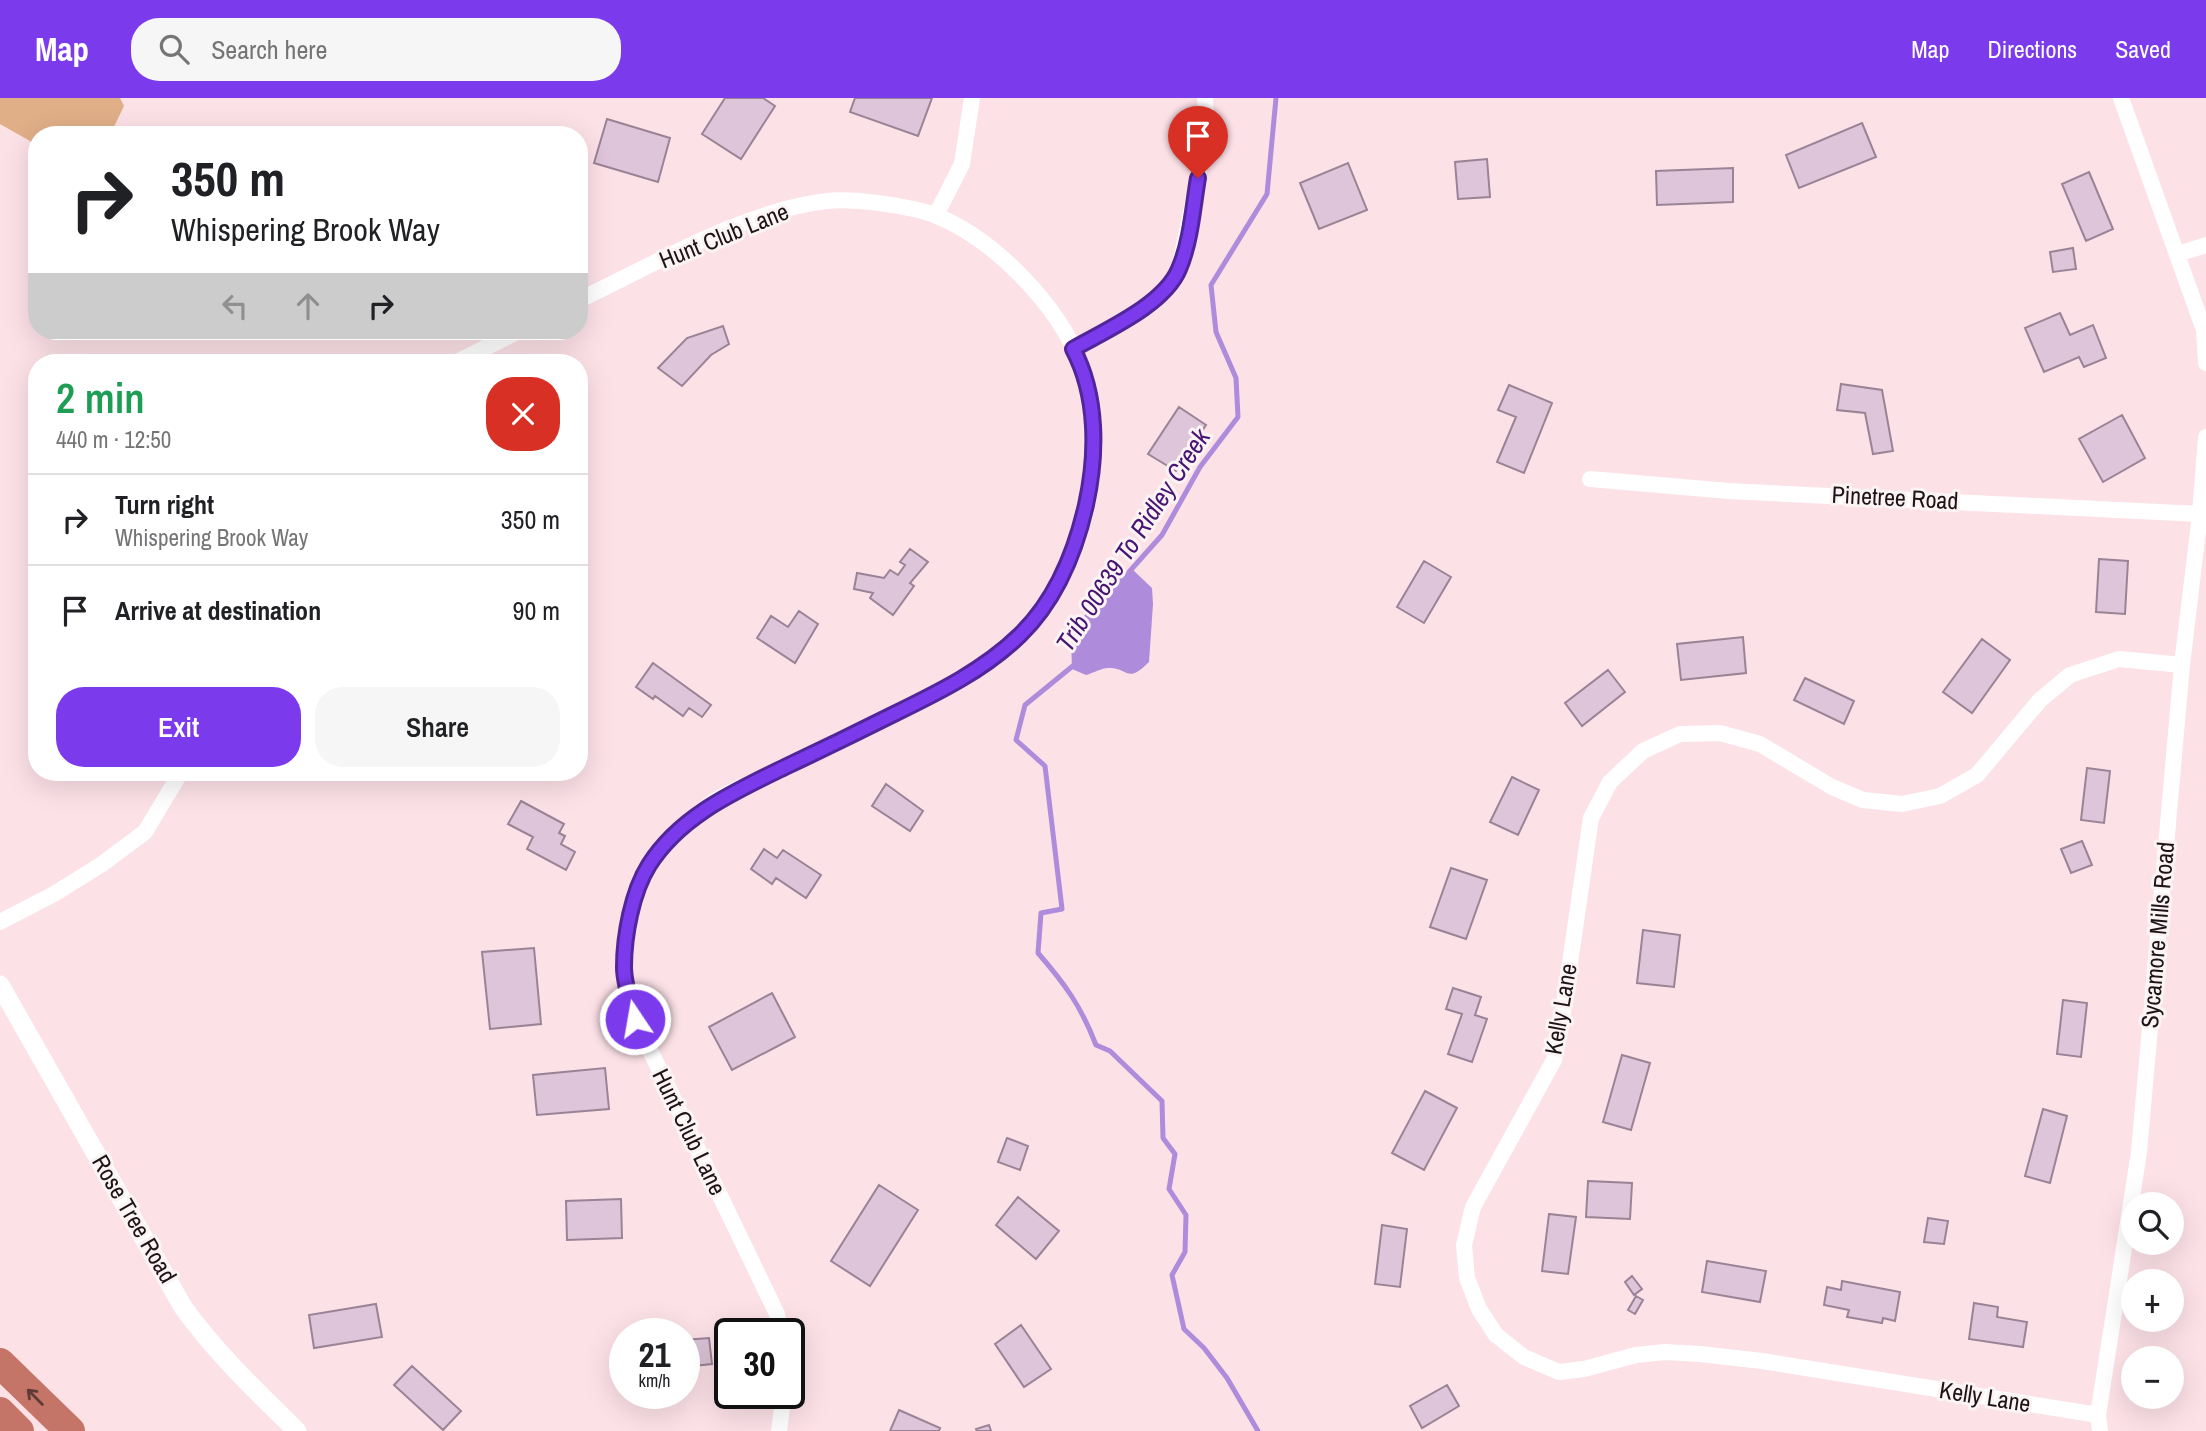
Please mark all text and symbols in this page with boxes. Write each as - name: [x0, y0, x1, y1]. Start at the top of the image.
- search box: [131, 18, 621, 81]
- text: Map: [35, 27, 89, 71]
- icon: search: [155, 30, 193, 68]
- text: Search here: [211, 32, 327, 67]
- text: Map: [1911, 33, 1949, 65]
- text: Directions: [1987, 33, 2077, 65]
- text: Saved: [2115, 33, 2171, 65]
- pin: [1168, 106, 1228, 178]
- icon: arrive: [1179, 117, 1217, 155]
- text: 350 m: [171, 145, 285, 211]
- icon: right: [56, 154, 147, 245]
- street label: Hunt Club Lane: [654, 195, 793, 276]
- text: Whispering Brook Way: [171, 208, 440, 251]
- icon: left: [216, 287, 254, 325]
- icon: ahead: [289, 287, 327, 325]
- icon: right: [362, 287, 400, 325]
- text: 2 min: [56, 370, 145, 426]
- button: close: [486, 377, 560, 451]
- water label: Trib 00639 To Ridley Creek: [1047, 421, 1218, 658]
- text: 440 m · 12:50: [56, 424, 171, 455]
- street label: Pinetree Road: [1831, 478, 1959, 516]
- text: Turn right: [115, 487, 214, 522]
- icon: right: [56, 501, 94, 539]
- text: 350 m: [501, 502, 560, 537]
- text: Whispering Brook Way: [115, 522, 308, 553]
- icon: arrive: [56, 592, 94, 630]
- text: Arrive at destination: [115, 593, 321, 628]
- text: 90 m: [513, 593, 560, 628]
- button: Exit: [56, 687, 301, 767]
- button: Share: [315, 687, 560, 767]
- street label: Sycamore Mills Road: [2133, 840, 2181, 1029]
- street label: Kelly Lane: [1536, 961, 1584, 1057]
- position arrow: [598, 982, 672, 1056]
- street label: Hunt Club Lane: [646, 1063, 734, 1200]
- street label: Rose Tree Road: [85, 1148, 185, 1289]
- map controls: [2121, 1192, 2184, 1409]
- button: search: [2121, 1192, 2184, 1255]
- button: +: [2121, 1269, 2184, 1332]
- speed limit sign: 30: [714, 1318, 805, 1409]
- text: 21: [639, 1331, 670, 1378]
- button: −: [2121, 1346, 2184, 1409]
- text: km/h: [639, 1368, 671, 1393]
- street label: Kelly Lane: [1937, 1373, 2033, 1419]
- one-way arrow: [26, 1389, 43, 1406]

